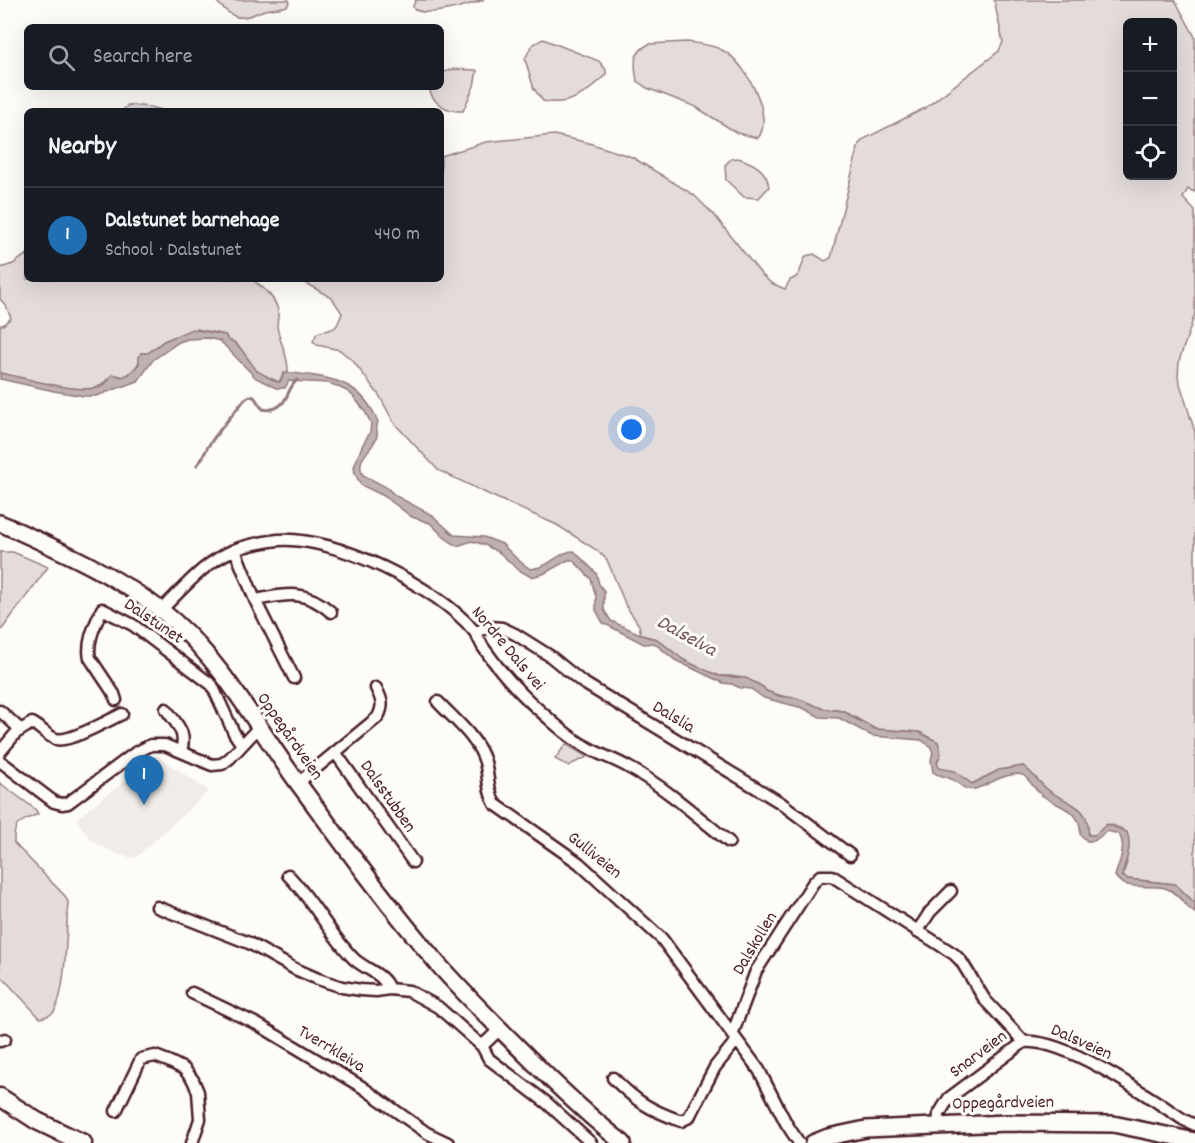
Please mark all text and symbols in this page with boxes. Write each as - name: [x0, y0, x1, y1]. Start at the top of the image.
- map controls: [1123, 18, 1177, 180]
- button: +: [1123, 18, 1177, 72]
- search box: [24, 24, 444, 90]
- icon: search: [45, 41, 78, 74]
- text: Search here: [93, 42, 192, 73]
- button: −: [1123, 72, 1177, 126]
- button: locate: [1123, 126, 1177, 180]
- text: Nearby: [48, 129, 116, 166]
- text: Dalstunet barnehage: [105, 206, 279, 237]
- text: 1: [65, 221, 70, 249]
- text: 440 m: [374, 221, 420, 249]
- text: School · Dalstunet: [105, 237, 242, 265]
- your location: [617, 415, 646, 444]
- street label: Dalstunet: [118, 593, 188, 651]
- street label: Nordre Dals vei: [464, 601, 550, 697]
- water label: Dalselva: [651, 609, 722, 666]
- street label: Oppegårdveien: [250, 688, 328, 786]
- street label: Dalslia: [647, 696, 699, 741]
- pin: 1: [124, 756, 164, 805]
- street label: Dalsstubben: [353, 756, 421, 838]
- street label: Gulliveien: [561, 826, 627, 886]
- street label: Dalskollen: [727, 908, 785, 980]
- street label: Dalsveien: [1046, 1018, 1116, 1068]
- street label: Tverrkleiva: [292, 1020, 370, 1080]
- street label: Snarveien: [945, 1025, 1013, 1085]
- street label: Oppegårdveien: [952, 1091, 1054, 1117]

